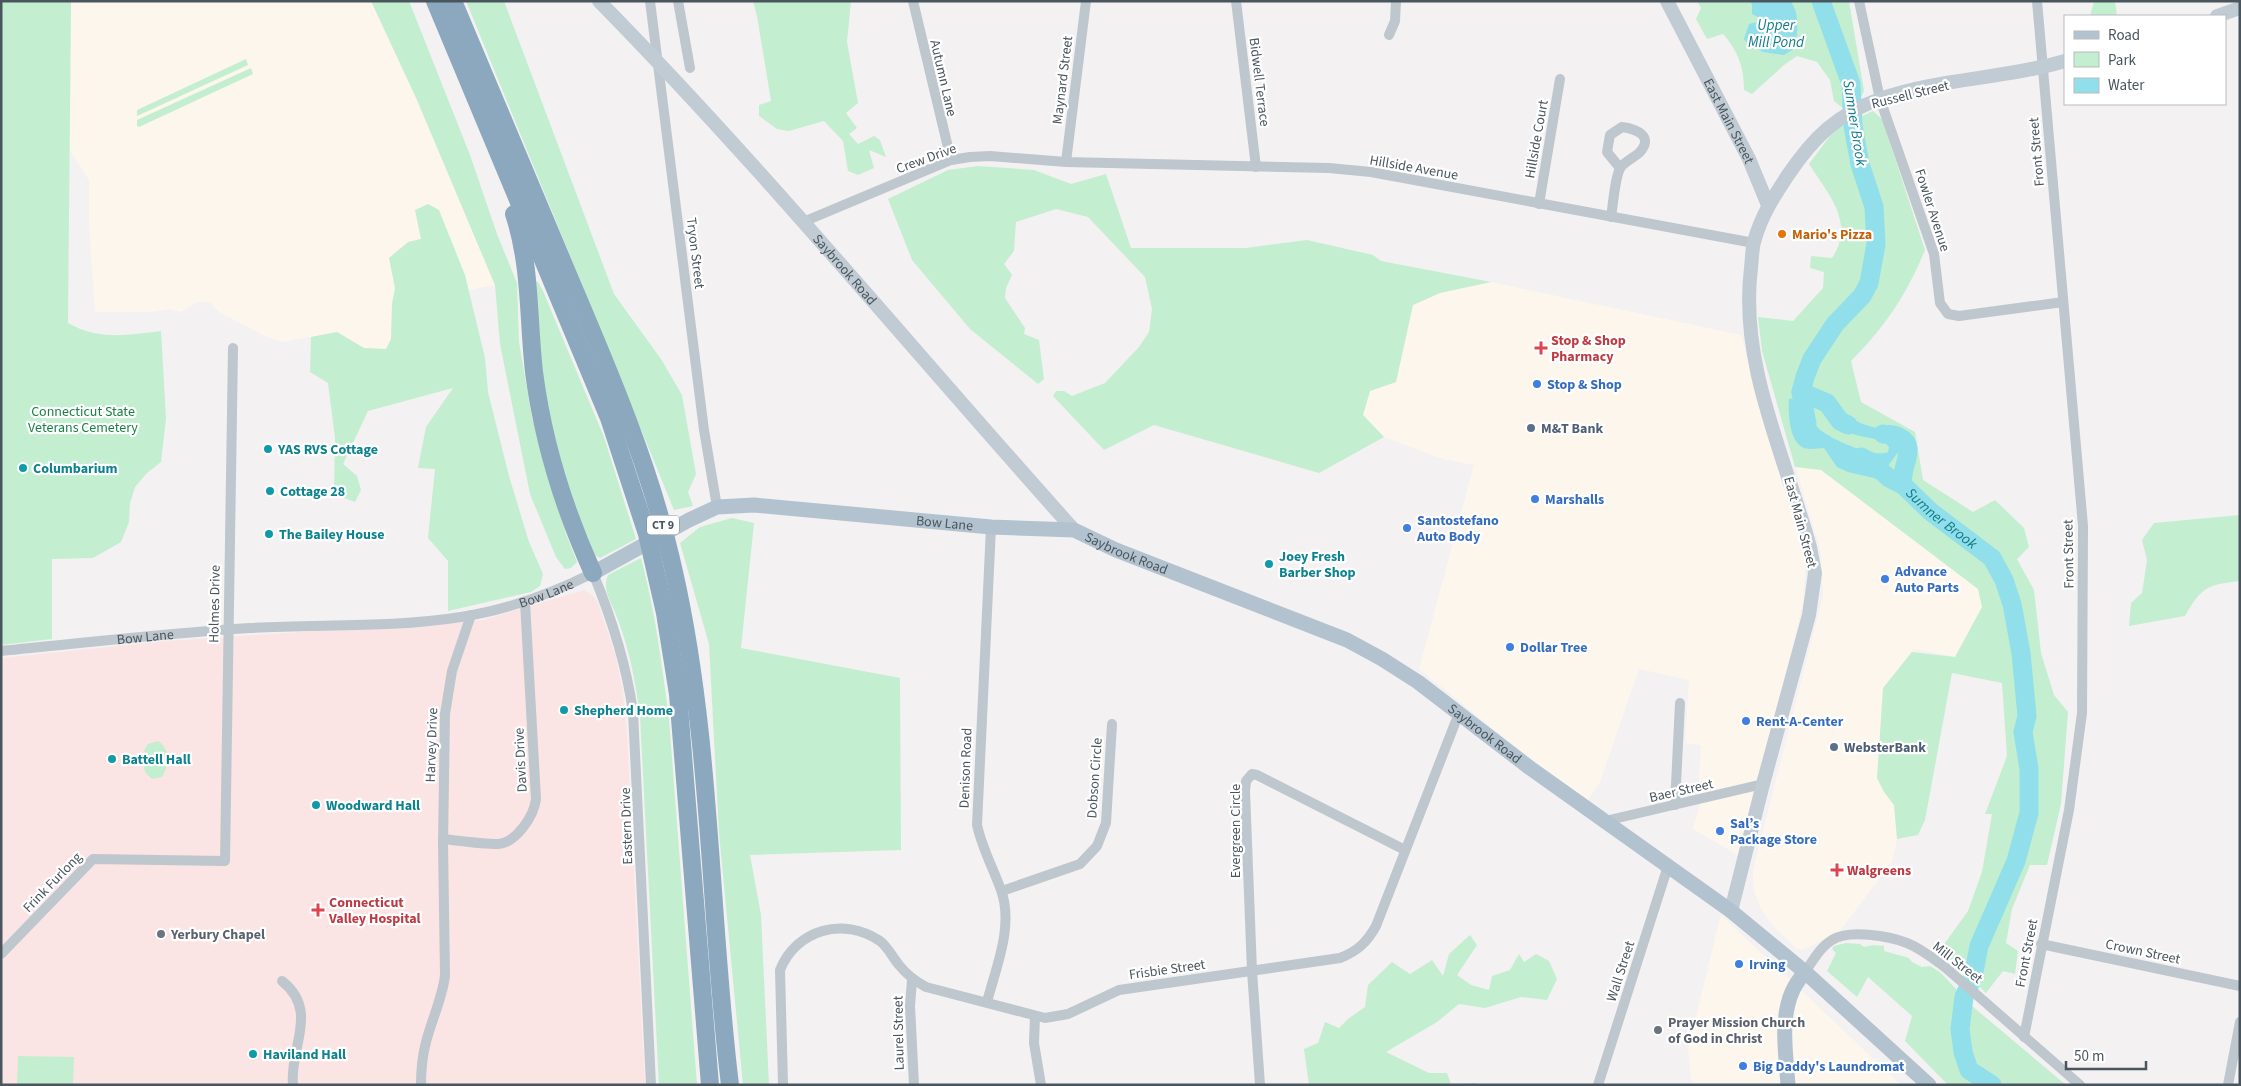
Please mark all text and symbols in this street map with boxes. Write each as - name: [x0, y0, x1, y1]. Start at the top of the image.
- water label: Upper Mill Pond: [1748, 15, 1805, 53]
- legend: [2064, 15, 2226, 105]
- text: Road: [2108, 25, 2140, 46]
- street label: Maynard Street: [1048, 35, 1078, 125]
- street label: Bidwell Terrace: [1244, 37, 1274, 128]
- street label: Autumn Lane: [925, 38, 962, 119]
- text: Park: [2108, 50, 2137, 71]
- street label: East Main Street: [1698, 75, 1759, 167]
- text: Water: [2108, 75, 2145, 96]
- street label: Russell Street: [1869, 76, 1951, 114]
- water label: Sumner Brook: [1837, 79, 1872, 168]
- street label: Hillside Court: [1520, 98, 1554, 180]
- street label: Front Street: [2024, 116, 2050, 187]
- street label: Crew Drive: [893, 139, 959, 179]
- street label: Hillside Avenue: [1368, 150, 1460, 186]
- street label: Fowler Avenue: [1909, 166, 1955, 254]
- street label: Tryon Street: [681, 216, 709, 290]
- place label: Mario's Pizza: [1792, 225, 1872, 245]
- marker: Mario's Pizza: [1776, 228, 1788, 240]
- street label: Saybrook Road: [808, 230, 881, 310]
- place label: Stop & Shop Pharmacy: [1551, 331, 1626, 367]
- marker: Stop & Shop Pharmacy: [1535, 342, 1547, 354]
- place label: Stop & Shop: [1547, 375, 1622, 395]
- marker: Stop & Shop: [1531, 378, 1543, 390]
- park label: Connecticut State Veterans Cemetery: [28, 402, 138, 438]
- place label: M&T Bank: [1541, 419, 1603, 439]
- marker: M&T Bank: [1525, 422, 1537, 434]
- place label: YAS RVS Cottage: [277, 440, 378, 460]
- marker: YAS RVS Cottage: [262, 443, 274, 455]
- place label: Columbarium: [33, 459, 118, 479]
- marker: Columbarium: [17, 462, 29, 474]
- street label: East Main Street: [1778, 474, 1822, 570]
- place label: Cottage 28: [280, 482, 345, 502]
- water label: Sumner Brook: [1901, 483, 1982, 555]
- marker: Cottage 28: [264, 485, 276, 497]
- place label: Marshalls: [1545, 490, 1604, 510]
- marker: Marshalls: [1529, 493, 1541, 505]
- street label: Bow Lane: [915, 511, 974, 536]
- place label: Santostefano Auto Body: [1416, 511, 1499, 547]
- road number: CT 9: [647, 516, 679, 534]
- street label: Front Street: [2058, 519, 2080, 589]
- marker: Santostefano Auto Body: [1401, 522, 1413, 534]
- place label: The Bailey House: [279, 525, 384, 545]
- street label: Saybrook Road: [1081, 527, 1171, 580]
- marker: The Bailey House: [263, 528, 275, 540]
- place label: Joey Fresh Barber Shop: [1279, 547, 1356, 583]
- marker: Joey Fresh Barber Shop: [1263, 558, 1275, 570]
- place label: Advance Auto Parts: [1894, 562, 1959, 598]
- street label: Holmes Drive: [204, 565, 226, 643]
- marker: Advance Auto Parts: [1879, 573, 1891, 585]
- street label: Bow Lane: [516, 574, 577, 614]
- street label: Bow Lane: [116, 625, 175, 650]
- place label: Dollar Tree: [1520, 638, 1588, 658]
- marker: Dollar Tree: [1504, 641, 1516, 653]
- street label: Saybrook Road: [1443, 699, 1526, 769]
- place label: Shepherd Home: [574, 701, 673, 721]
- marker: Shepherd Home: [558, 704, 570, 716]
- street label: Harvey Drive: [421, 707, 443, 783]
- place label: Rent-A-Center: [1756, 712, 1844, 732]
- marker: Rent-A-Center: [1740, 715, 1752, 727]
- street label: Davis Drive: [509, 727, 533, 793]
- street label: Denison Road: [955, 727, 977, 809]
- street label: Dobson Circle: [1082, 737, 1108, 819]
- place label: WebsterBank: [1844, 738, 1926, 758]
- marker: WebsterBank: [1828, 741, 1840, 753]
- place label: Battell Hall: [122, 750, 191, 770]
- marker: Battell Hall: [106, 753, 118, 765]
- street label: Baer Street: [1647, 774, 1715, 808]
- street label: Evergreen Circle: [1226, 784, 1246, 878]
- street label: Eastern Drive: [616, 787, 638, 865]
- place label: Woodward Hall: [326, 796, 420, 816]
- marker: Woodward Hall: [310, 799, 322, 811]
- place label: Sal’s Package Store: [1730, 814, 1817, 850]
- marker: Sal’s Package Store: [1714, 825, 1726, 837]
- street label: Frink Furlong: [19, 848, 87, 917]
- place label: Walgreens: [1847, 861, 1911, 881]
- marker: Walgreens: [1831, 864, 1843, 876]
- place label: Connecticut Valley Hospital: [328, 893, 421, 929]
- marker: Connecticut Valley Hospital: [311, 903, 325, 917]
- street label: Front Street: [2011, 917, 2043, 989]
- place label: Yerbury Chapel: [170, 925, 265, 945]
- marker: Yerbury Chapel: [155, 928, 167, 940]
- street label: Crown Street: [2104, 934, 2182, 970]
- street label: Mill Street: [1928, 937, 1987, 989]
- street label: Wall Street: [1602, 938, 1640, 1004]
- street label: Frisbie Street: [1128, 955, 1207, 985]
- place label: Irving: [1749, 955, 1786, 975]
- marker: Irving: [1733, 958, 1745, 970]
- street label: Laurel Street: [888, 995, 910, 1070]
- place label: Prayer Mission Church of God in Christ: [1668, 1013, 1805, 1049]
- marker: Prayer Mission Church of God in Christ: [1652, 1024, 1664, 1036]
- scale bar: [2066, 1038, 2146, 1070]
- place label: Haviland Hall: [263, 1045, 346, 1065]
- text: 50 m: [2074, 1046, 2104, 1067]
- marker: Haviland Hall: [247, 1048, 259, 1060]
- place label: Big Daddy's Laundromat: [1753, 1057, 1905, 1077]
- marker: Big Daddy's Laundromat: [1737, 1060, 1749, 1072]

